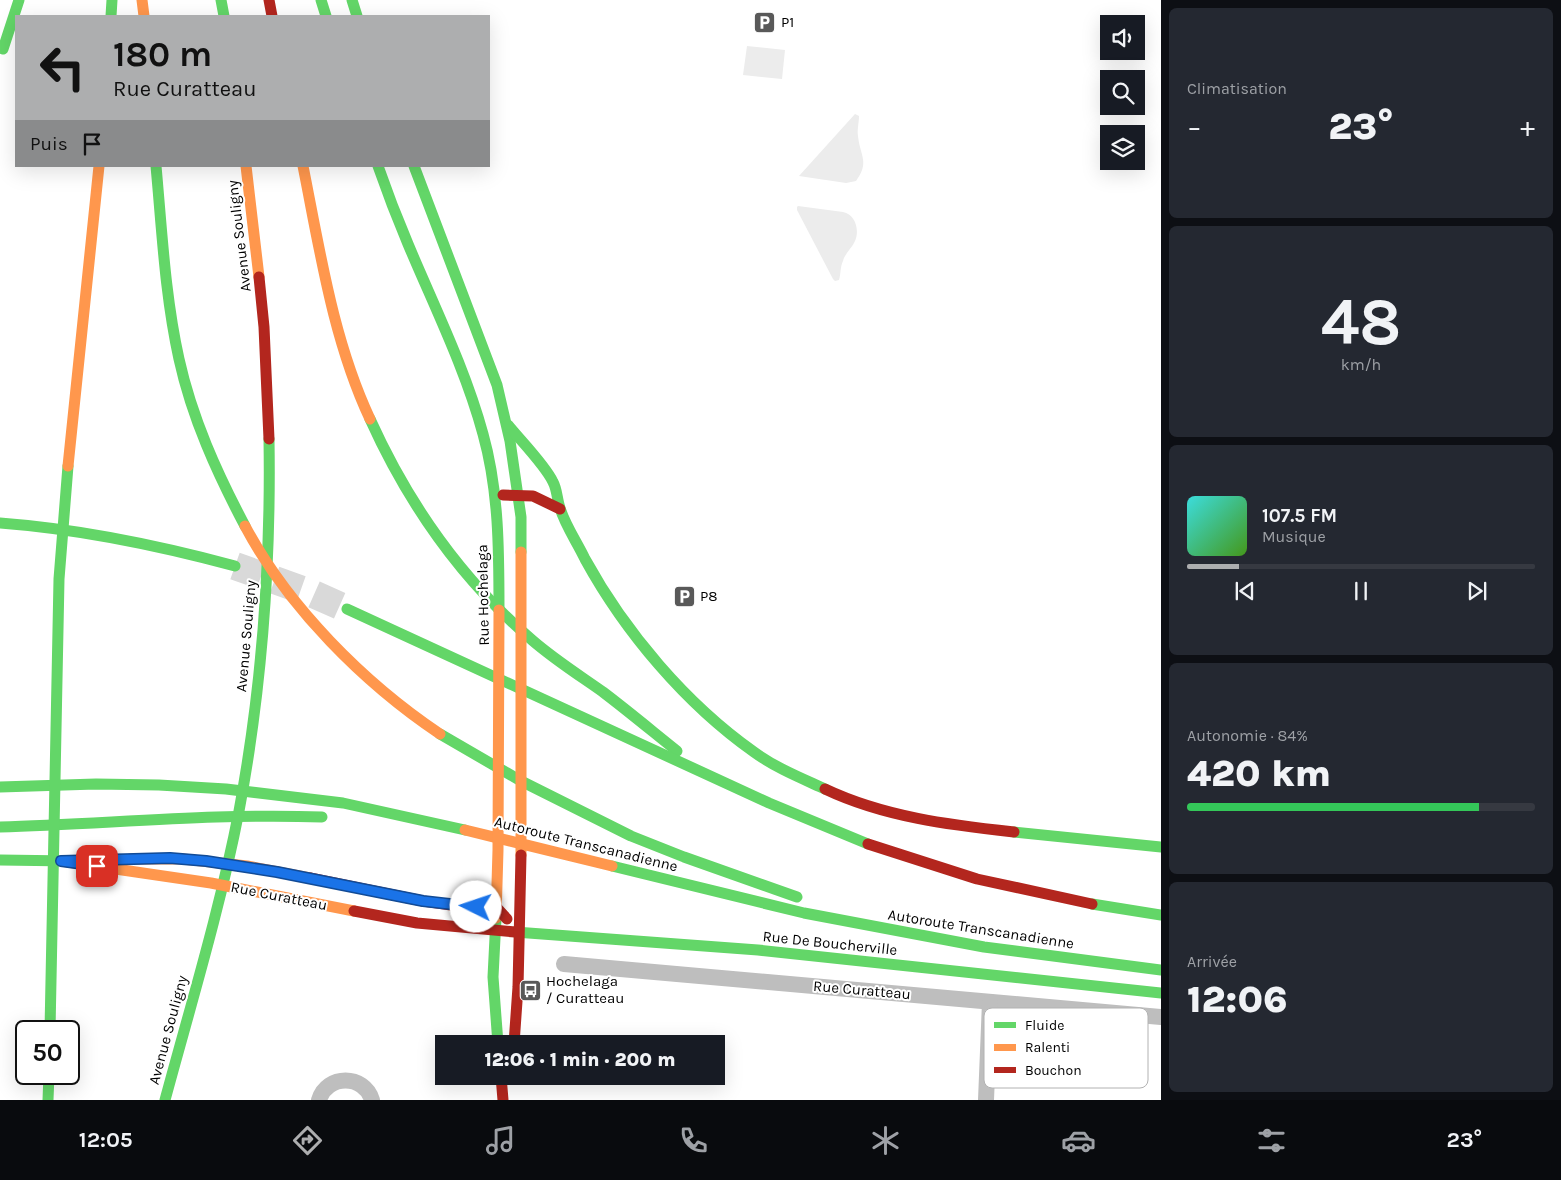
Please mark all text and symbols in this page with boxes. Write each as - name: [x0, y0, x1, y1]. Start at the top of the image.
- parking icon: P1: [753, 10, 777, 34]
- place label: P1: [781, 13, 794, 31]
- map controls: [1100, 15, 1145, 170]
- button: sound: [1100, 15, 1145, 60]
- text: 180 m: [113, 34, 212, 75]
- icon: left: [30, 35, 95, 100]
- button: search: [1100, 70, 1145, 115]
- text: Rue Curatteau: [113, 76, 256, 102]
- text: Climatisation: [1187, 79, 1287, 98]
- text: 23°: [1328, 104, 1394, 149]
- text: −: [1187, 110, 1202, 143]
- text: +: [1520, 110, 1535, 143]
- button: layers: [1100, 125, 1145, 170]
- icon: arrive: [78, 130, 106, 158]
- text: Puis: [30, 133, 68, 155]
- street label: Avenue Souligny: [223, 179, 255, 293]
- text: 48: [1321, 284, 1401, 360]
- text: km/h: [1341, 355, 1381, 374]
- text: 107.5 FM: [1262, 505, 1337, 527]
- text: Musique: [1262, 527, 1326, 546]
- street label: Rue Hochelaga: [473, 544, 493, 646]
- icon: previous: [1231, 577, 1259, 605]
- icon: pause: [1347, 577, 1375, 605]
- icon: next: [1463, 577, 1491, 605]
- street label: Avenue Souligny: [232, 579, 260, 693]
- parking icon: P8: [672, 584, 696, 608]
- place label: P8: [700, 587, 718, 605]
- text: Autonomie · 84%: [1187, 726, 1308, 745]
- text: 420 km: [1187, 751, 1331, 796]
- street label: Autoroute Transcanadienne: [492, 812, 680, 876]
- pin: [76, 845, 118, 887]
- icon: arrive: [83, 852, 111, 880]
- street label: Rue Curatteau: [229, 878, 329, 914]
- position arrow: [449, 880, 501, 932]
- street label: Autoroute Transcanadienne: [887, 905, 1075, 953]
- street label: Rue De Boucherville: [762, 927, 898, 959]
- text: Arrivée: [1187, 952, 1237, 971]
- place label: Hochelaga / Curatteau: [546, 972, 624, 1007]
- street label: Avenue Souligny: [145, 973, 191, 1087]
- street label: Rue Curatteau: [812, 977, 912, 1003]
- text: 12:06: [1187, 977, 1287, 1022]
- bus stop icon: Hochelaga / Curatteau: [518, 978, 542, 1002]
- legend: [984, 1008, 1148, 1088]
- text: Fluide: [1025, 1017, 1064, 1034]
- speed limit sign: 50: [15, 1020, 80, 1085]
- text: Ralenti: [1025, 1039, 1070, 1056]
- text: 12:06 · 1 min · 200 m: [484, 1049, 676, 1071]
- text: Bouchon: [1025, 1062, 1082, 1079]
- icon: directions: [290, 1123, 325, 1158]
- icon: music: [483, 1123, 518, 1158]
- icon: phone: [676, 1123, 711, 1158]
- icon: climate: [868, 1123, 903, 1158]
- icon: car: [1061, 1123, 1096, 1158]
- icon: filters: [1254, 1123, 1289, 1158]
- text: 12:05: [79, 1127, 133, 1153]
- text: 23°: [1447, 1127, 1482, 1153]

